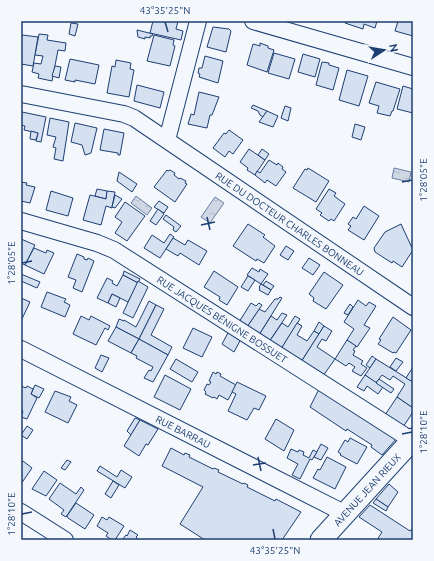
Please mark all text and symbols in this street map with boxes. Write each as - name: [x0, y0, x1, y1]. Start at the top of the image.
- text: 43°35'25"N: [140, 5, 190, 16]
- north arrow: [364, 30, 404, 70]
- text: N: [387, 43, 401, 53]
- text: 1°28'05"E: [418, 158, 429, 202]
- street label: RUE DU DOCTEUR CHARLES BONNEAU: [214, 170, 366, 278]
- text: 1°28'05"E: [6, 241, 17, 285]
- street label: RUE JACQUES BÉNIGNE BOSSUET: [155, 274, 290, 365]
- text: 1°28'10"E: [418, 410, 429, 454]
- street label: RUE BARRAU: [154, 413, 212, 450]
- street label: AVENUE JEAN RIEUX: [331, 451, 402, 528]
- text: 1°28'10"E: [6, 492, 17, 536]
- text: 43°35'25"N: [250, 545, 300, 556]

